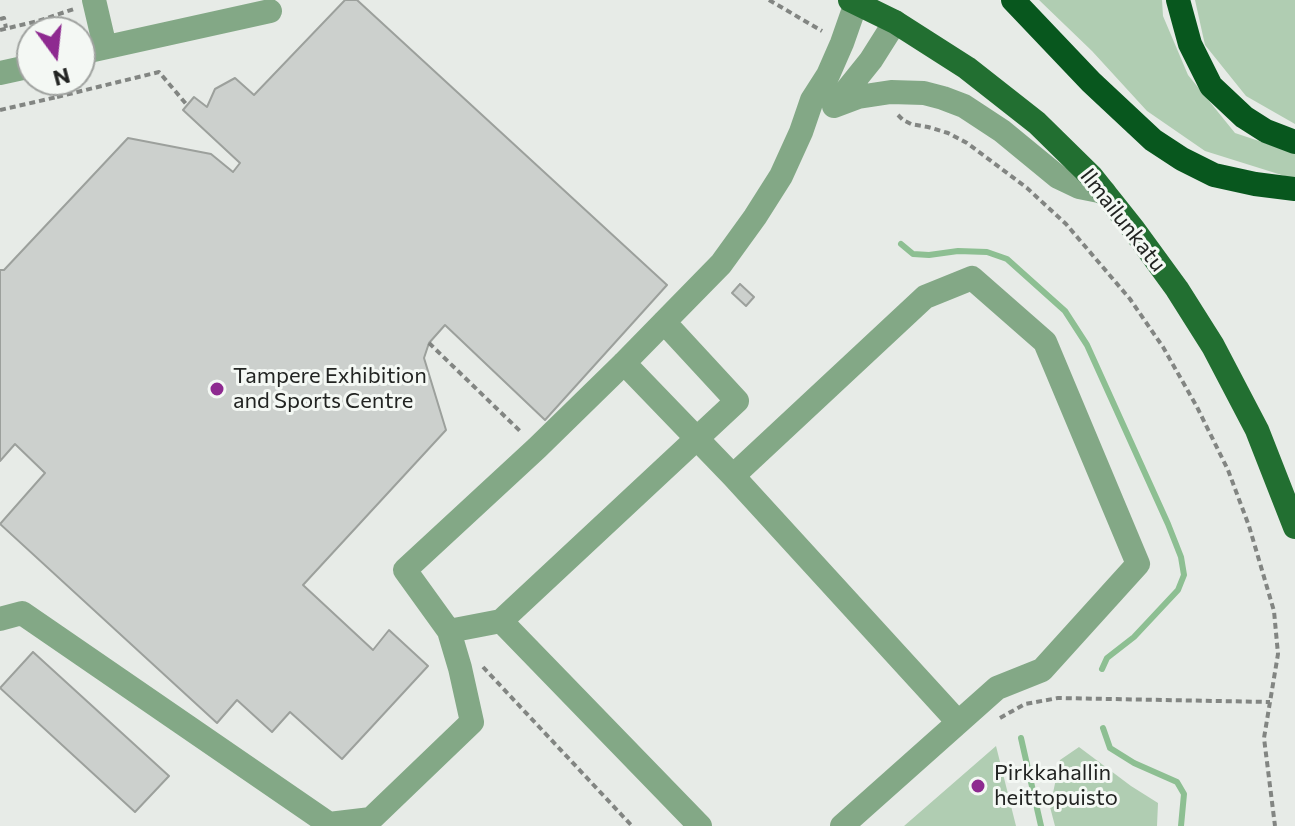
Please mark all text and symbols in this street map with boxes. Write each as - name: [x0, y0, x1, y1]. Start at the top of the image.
- north arrow: [16, 16, 96, 96]
- text: N: [50, 63, 73, 93]
- street label: Ilmailunkatu: [1075, 163, 1171, 277]
- place label: Tampere Exhibition and Sports Centre: [233, 363, 427, 414]
- marker: Tampere Exhibition and Sports Centre: [208, 380, 226, 398]
- place label: Pirkkahallin heittopuisto: [994, 760, 1118, 812]
- marker: Pirkkahallin heittopuisto: [969, 777, 987, 795]

